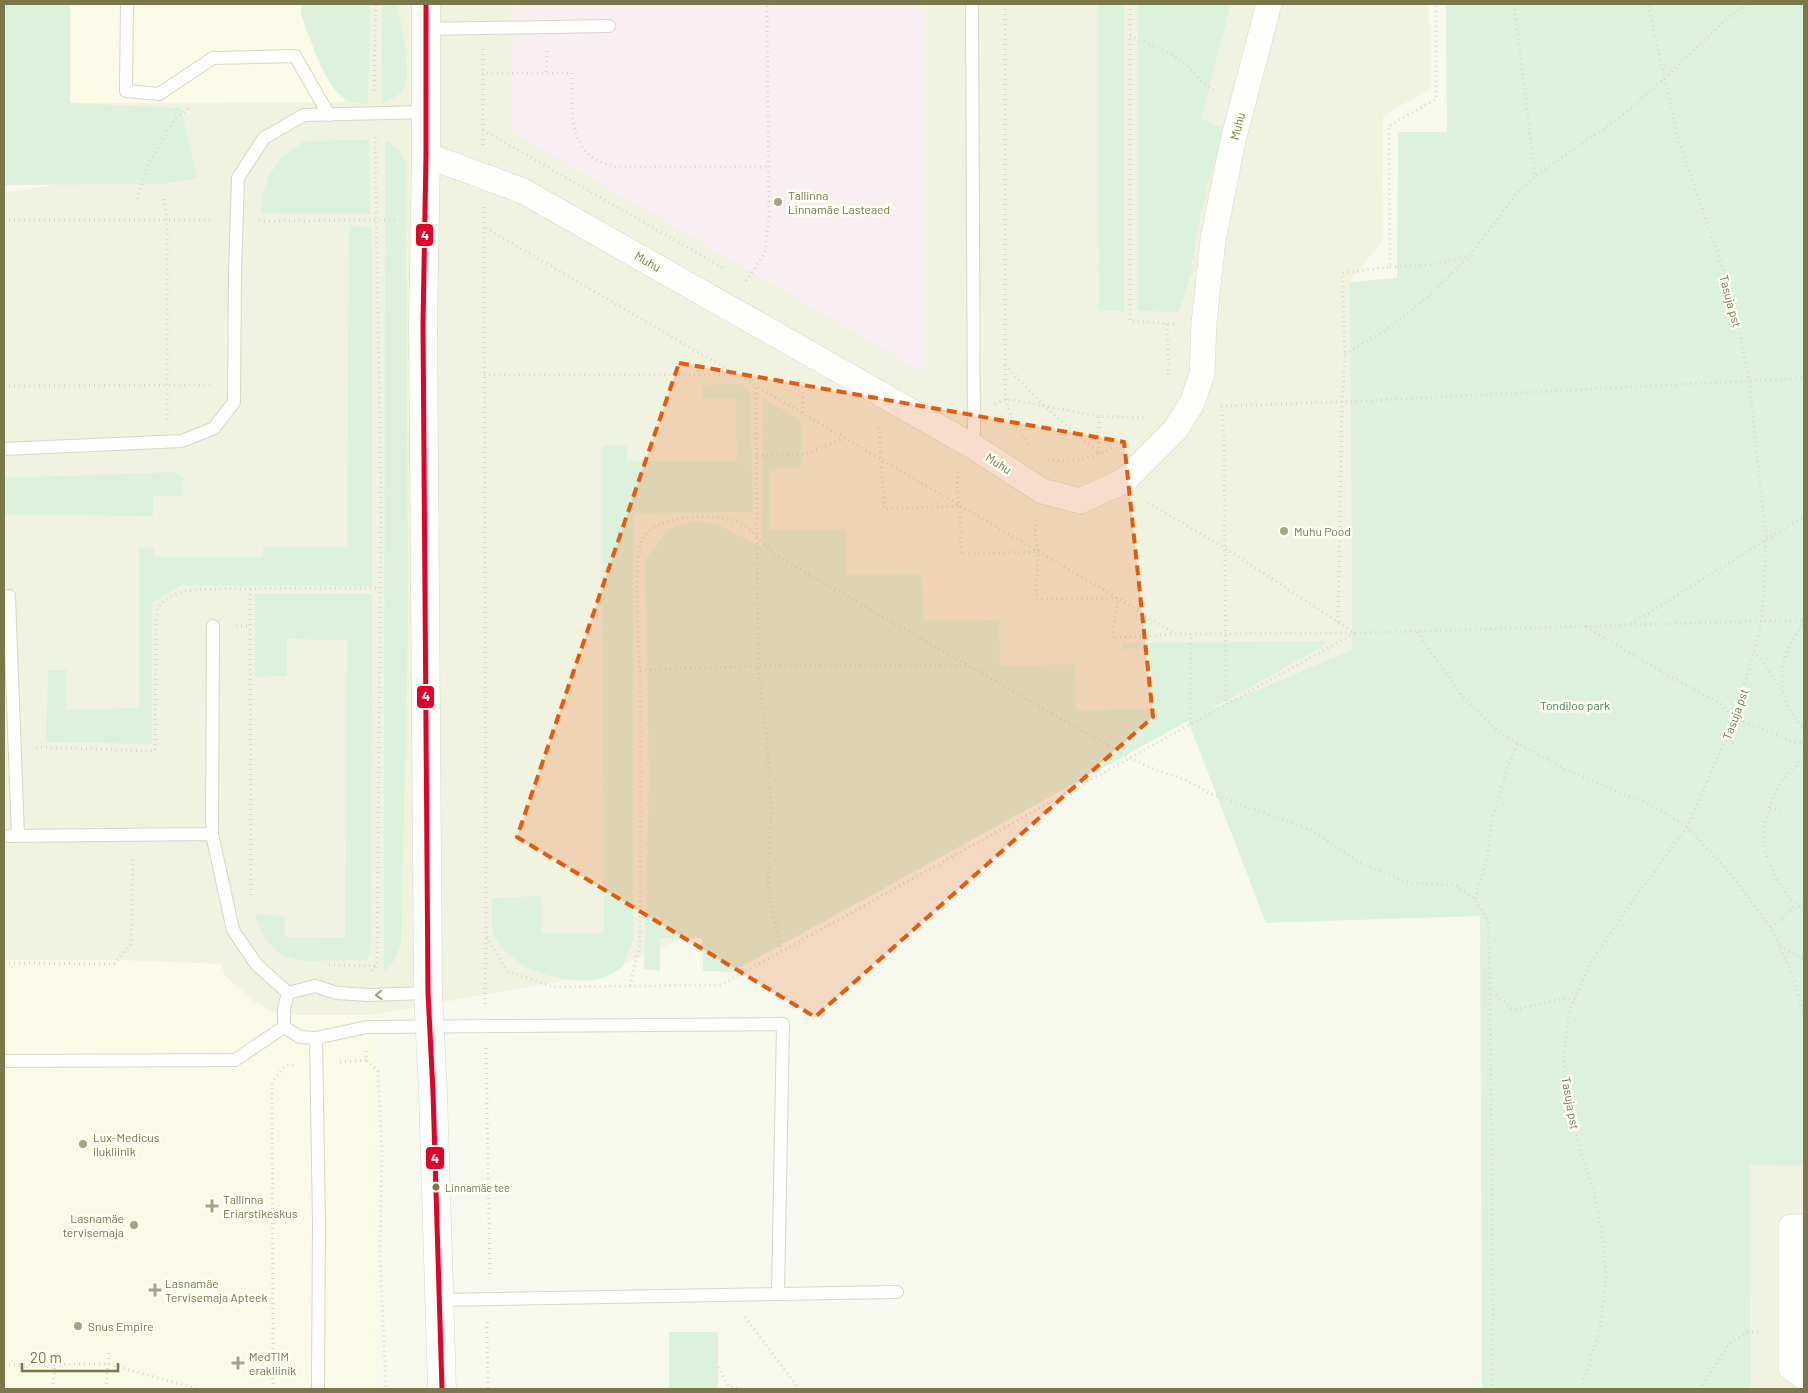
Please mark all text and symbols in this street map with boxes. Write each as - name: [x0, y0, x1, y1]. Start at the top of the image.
- street label: Muhu: [1227, 111, 1247, 141]
- place label: Tallinna Linnamäe Lasteaed: [788, 188, 890, 216]
- marker: Tallinna Linnamäe Lasteaed: [772, 196, 784, 208]
- line badge: 4: [415, 223, 434, 247]
- text: 4: [421, 226, 429, 243]
- street label: Muhu: [632, 248, 664, 274]
- street label: Tasuja pst: [1717, 273, 1745, 329]
- street label: Muhu: [983, 450, 1015, 476]
- place label: Muhu Pood: [1294, 524, 1351, 538]
- marker: Muhu Pood: [1278, 525, 1290, 537]
- line badge: 4: [416, 685, 435, 709]
- text: 4: [422, 687, 430, 704]
- street label: Tasuja pst: [1719, 687, 1751, 741]
- park label: Tondiloo park: [1540, 698, 1610, 712]
- one-way arrow: [375, 989, 383, 1000]
- street label: Tasuja pst: [1559, 1076, 1583, 1130]
- place label: Lux-Medicus ilukliinik: [93, 1130, 160, 1158]
- marker: Lux-Medicus ilukliinik: [77, 1138, 89, 1150]
- line badge: 4: [425, 1146, 445, 1170]
- text: 4: [431, 1149, 439, 1166]
- place label: Linnamäe tee: [445, 1181, 510, 1194]
- marker: Linnamäe tee: [431, 1182, 441, 1192]
- place label: Tallinna Eriarstikeskus: [223, 1192, 298, 1220]
- marker: Tallinna Eriarstikeskus: [205, 1199, 219, 1213]
- place label: Lasnamäe tervisemaja: [63, 1211, 124, 1239]
- marker: Lasnamäe tervisemaja: [128, 1219, 140, 1231]
- place label: Lasnamäe Tervisemaja Apteek: [165, 1276, 267, 1304]
- marker: Lasnamäe Tervisemaja Apteek: [149, 1284, 161, 1296]
- place label: Snus Empire: [88, 1319, 154, 1333]
- marker: Snus Empire: [72, 1320, 84, 1332]
- scale bar: [22, 1340, 119, 1372]
- text: 20 m: [30, 1348, 62, 1366]
- place label: MedTIM erakliinik: [249, 1349, 296, 1377]
- marker: MedTIM erakliinik: [231, 1356, 245, 1370]

